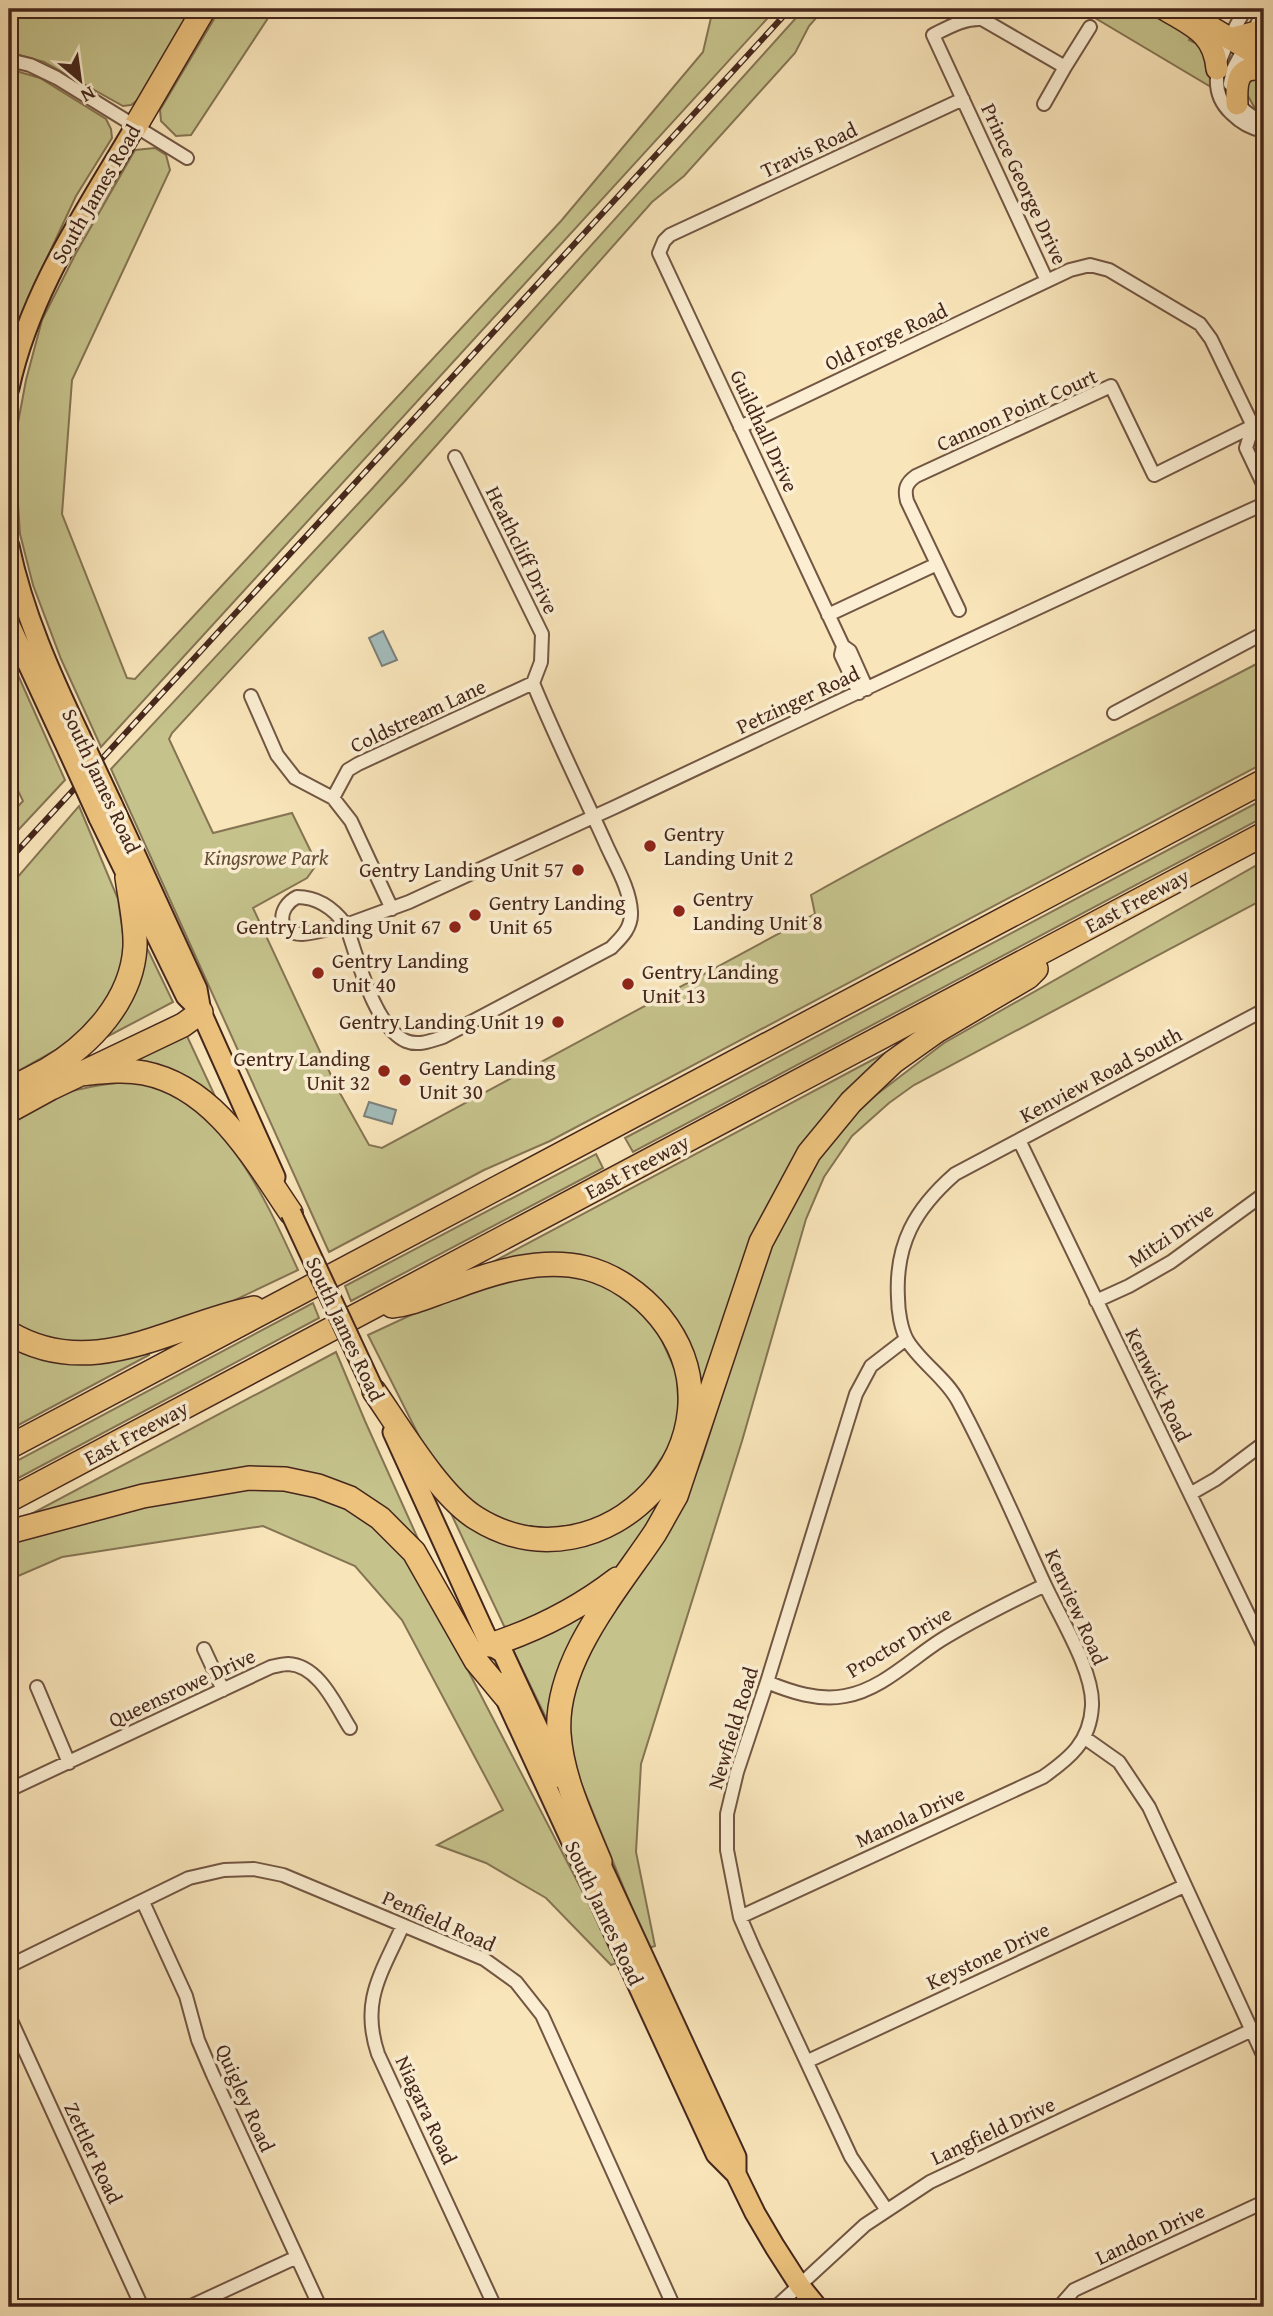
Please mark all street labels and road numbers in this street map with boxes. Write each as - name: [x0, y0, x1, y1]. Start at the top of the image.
- street label: Prince George Drive: [973, 98, 1076, 270]
- street label: Travis Road: [756, 113, 863, 185]
- street label: South James Road: [43, 118, 149, 269]
- street label: Old Forge Road: [819, 294, 953, 379]
- street label: Cannon Point Court: [931, 360, 1103, 459]
- street label: Guildhall Drive: [723, 364, 806, 497]
- street label: Heathcliff Drive: [478, 481, 567, 619]
- street label: Petzinger Road: [731, 657, 865, 742]
- street label: Coldstream Lane: [345, 670, 491, 761]
- street label: South James Road: [54, 703, 149, 859]
- street label: East Freeway: [1079, 860, 1195, 941]
- street label: Kenview Road South: [1014, 1019, 1188, 1130]
- street label: East Freeway: [579, 1126, 695, 1207]
- street label: Mitzi Drive: [1122, 1194, 1220, 1275]
- street label: South James Road: [298, 1251, 393, 1407]
- street label: Kenwick Road: [1118, 1323, 1200, 1448]
- street label: East Freeway: [78, 1392, 194, 1473]
- street label: Kenview Road: [1037, 1544, 1116, 1670]
- street label: Proctor Drive: [840, 1598, 957, 1685]
- street label: Queensrowe Drive: [103, 1640, 260, 1735]
- street label: Newfield Road: [699, 1662, 766, 1793]
- street label: Manola Drive: [850, 1778, 970, 1855]
- street label: South James Road: [557, 1835, 652, 1991]
- street label: Penfield Road: [378, 1882, 502, 1960]
- street label: Keystone Drive: [921, 1913, 1055, 1998]
- street label: Quigley Road: [208, 2039, 283, 2157]
- street label: Niagara Road: [388, 2050, 466, 2170]
- street label: Langfield Drive: [926, 2088, 1060, 2173]
- street label: Zettler Road: [56, 2097, 131, 2209]
- street label: Landon Drive: [1090, 2195, 1210, 2272]

